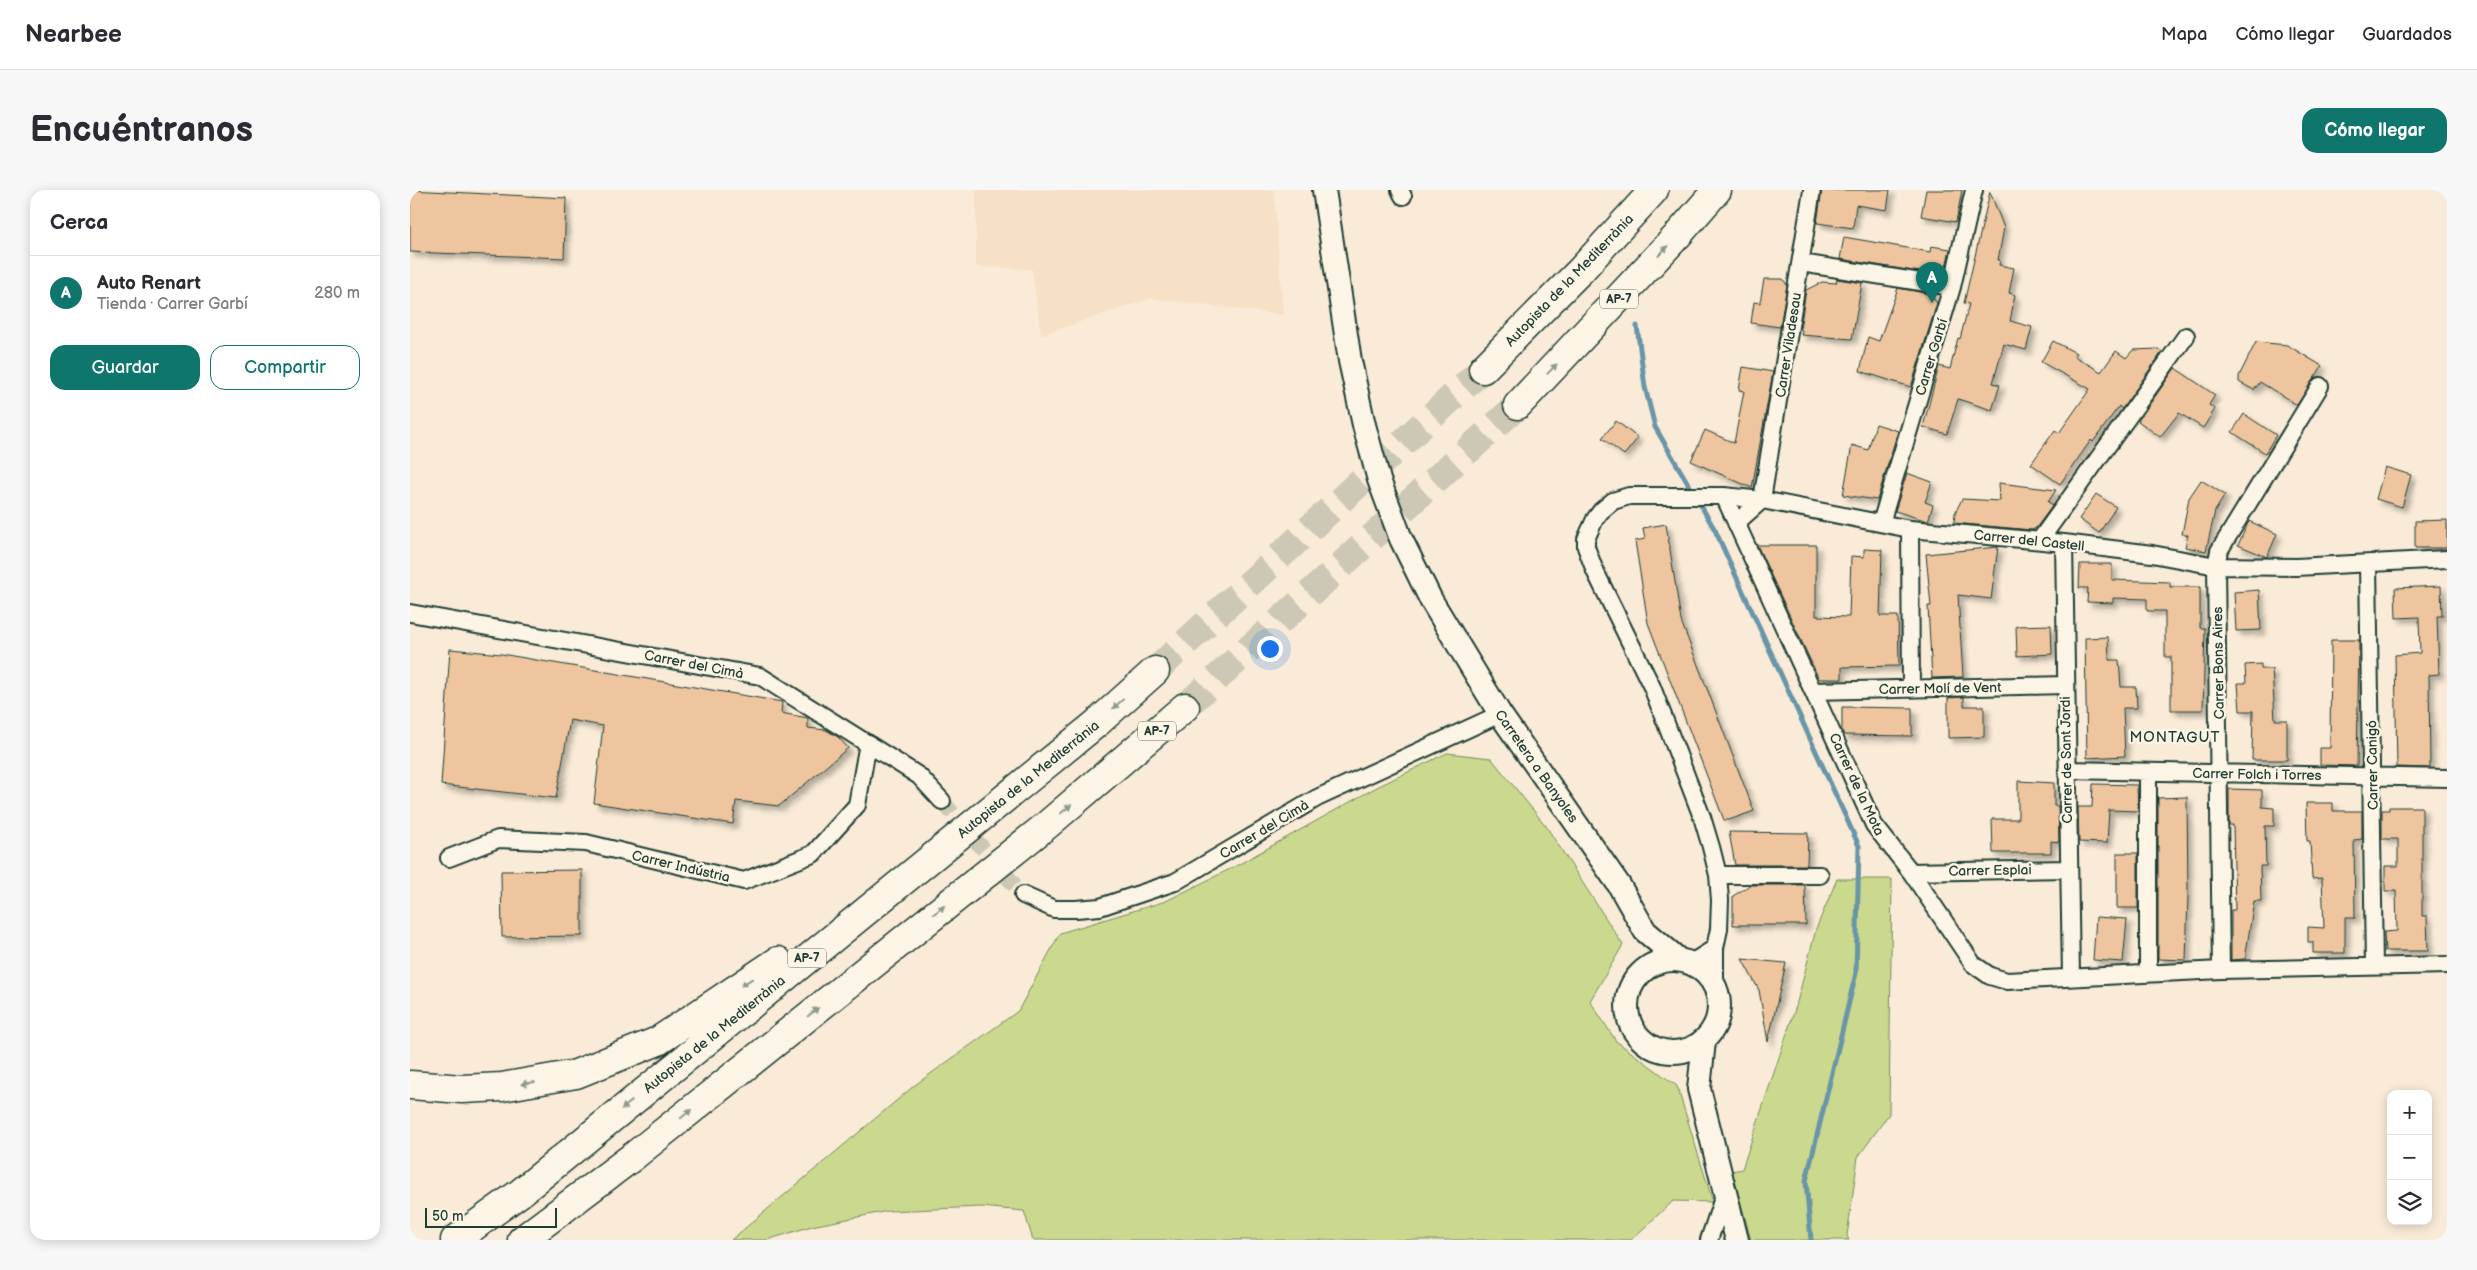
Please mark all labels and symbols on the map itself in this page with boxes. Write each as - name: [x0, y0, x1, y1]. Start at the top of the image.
- street label: Autopista de la Mediterrània: [1502, 211, 1637, 350]
- one-way arrow: [1657, 246, 1669, 258]
- pin: A: [1916, 262, 1948, 303]
- road number: AP-7: [1600, 290, 1638, 308]
- street label: Carrer Viladesau: [1772, 291, 1805, 399]
- street label: Carrer Garbí: [1912, 316, 1951, 398]
- one-way arrow: [1546, 364, 1558, 376]
- street label: Carrer del Castell: [1973, 526, 2085, 555]
- street label: Carrer Bons Aires: [2209, 606, 2228, 720]
- your location: [1257, 636, 1283, 662]
- street label: Carrer del Cimà: [643, 647, 745, 682]
- street label: Carrer Molí de Vent: [1878, 679, 2002, 698]
- street label: Carrer de Sant Jordi: [2057, 696, 2076, 824]
- one-way arrow: [1113, 698, 1125, 710]
- street label: Carretera a Banyoles: [1491, 707, 1582, 826]
- street label: Autopista de la Mediterrània: [954, 717, 1103, 842]
- street label: Carrer Canigó: [2363, 720, 2382, 810]
- road number: AP-7: [1138, 722, 1176, 740]
- district label: MONTAGUT: [2129, 728, 2221, 747]
- street label: Carrer de la Mota: [1825, 730, 1888, 838]
- street label: Carrer Folch i Torres: [2192, 765, 2322, 784]
- street label: Carrer del Cimà: [1217, 796, 1312, 863]
- one-way arrow: [1059, 803, 1072, 814]
- street label: Carrer Indústria: [630, 847, 732, 886]
- street label: Carrer Esplai: [1948, 861, 2032, 880]
- one-way arrow: [933, 905, 946, 916]
- road number: AP-7: [788, 948, 826, 968]
- street label: Autopista de la Mediterrània: [640, 972, 789, 1097]
- one-way arrow: [740, 977, 754, 987]
- one-way arrow: [806, 1006, 819, 1017]
- one-way arrow: [520, 1079, 536, 1087]
- one-way arrow: [620, 1100, 633, 1111]
- one-way arrow: [679, 1109, 693, 1119]
- scale bar: [425, 1205, 558, 1228]

